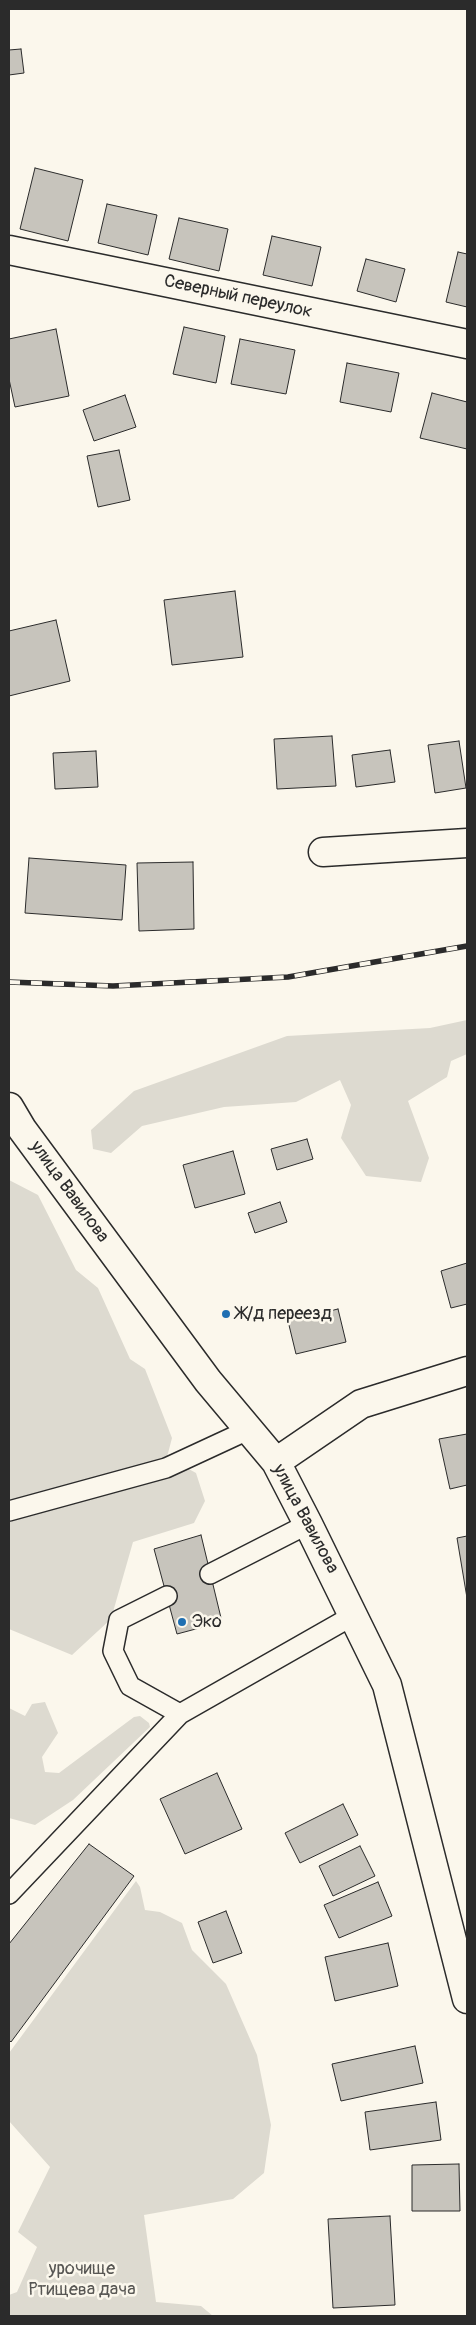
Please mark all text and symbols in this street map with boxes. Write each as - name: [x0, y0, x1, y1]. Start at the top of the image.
- street label: Северный переулок: [162, 271, 314, 323]
- street label: улица Вавилова: [25, 1137, 113, 1247]
- place label: Ж/д переезд: [236, 1303, 332, 1325]
- marker: Ж/д переезд: [220, 1308, 232, 1320]
- street label: улица Вавилова: [267, 1461, 343, 1577]
- place label: Эко: [192, 1611, 222, 1633]
- marker: Эко: [176, 1616, 188, 1628]
- park label: урочище Ртищева дача: [28, 2258, 136, 2300]

